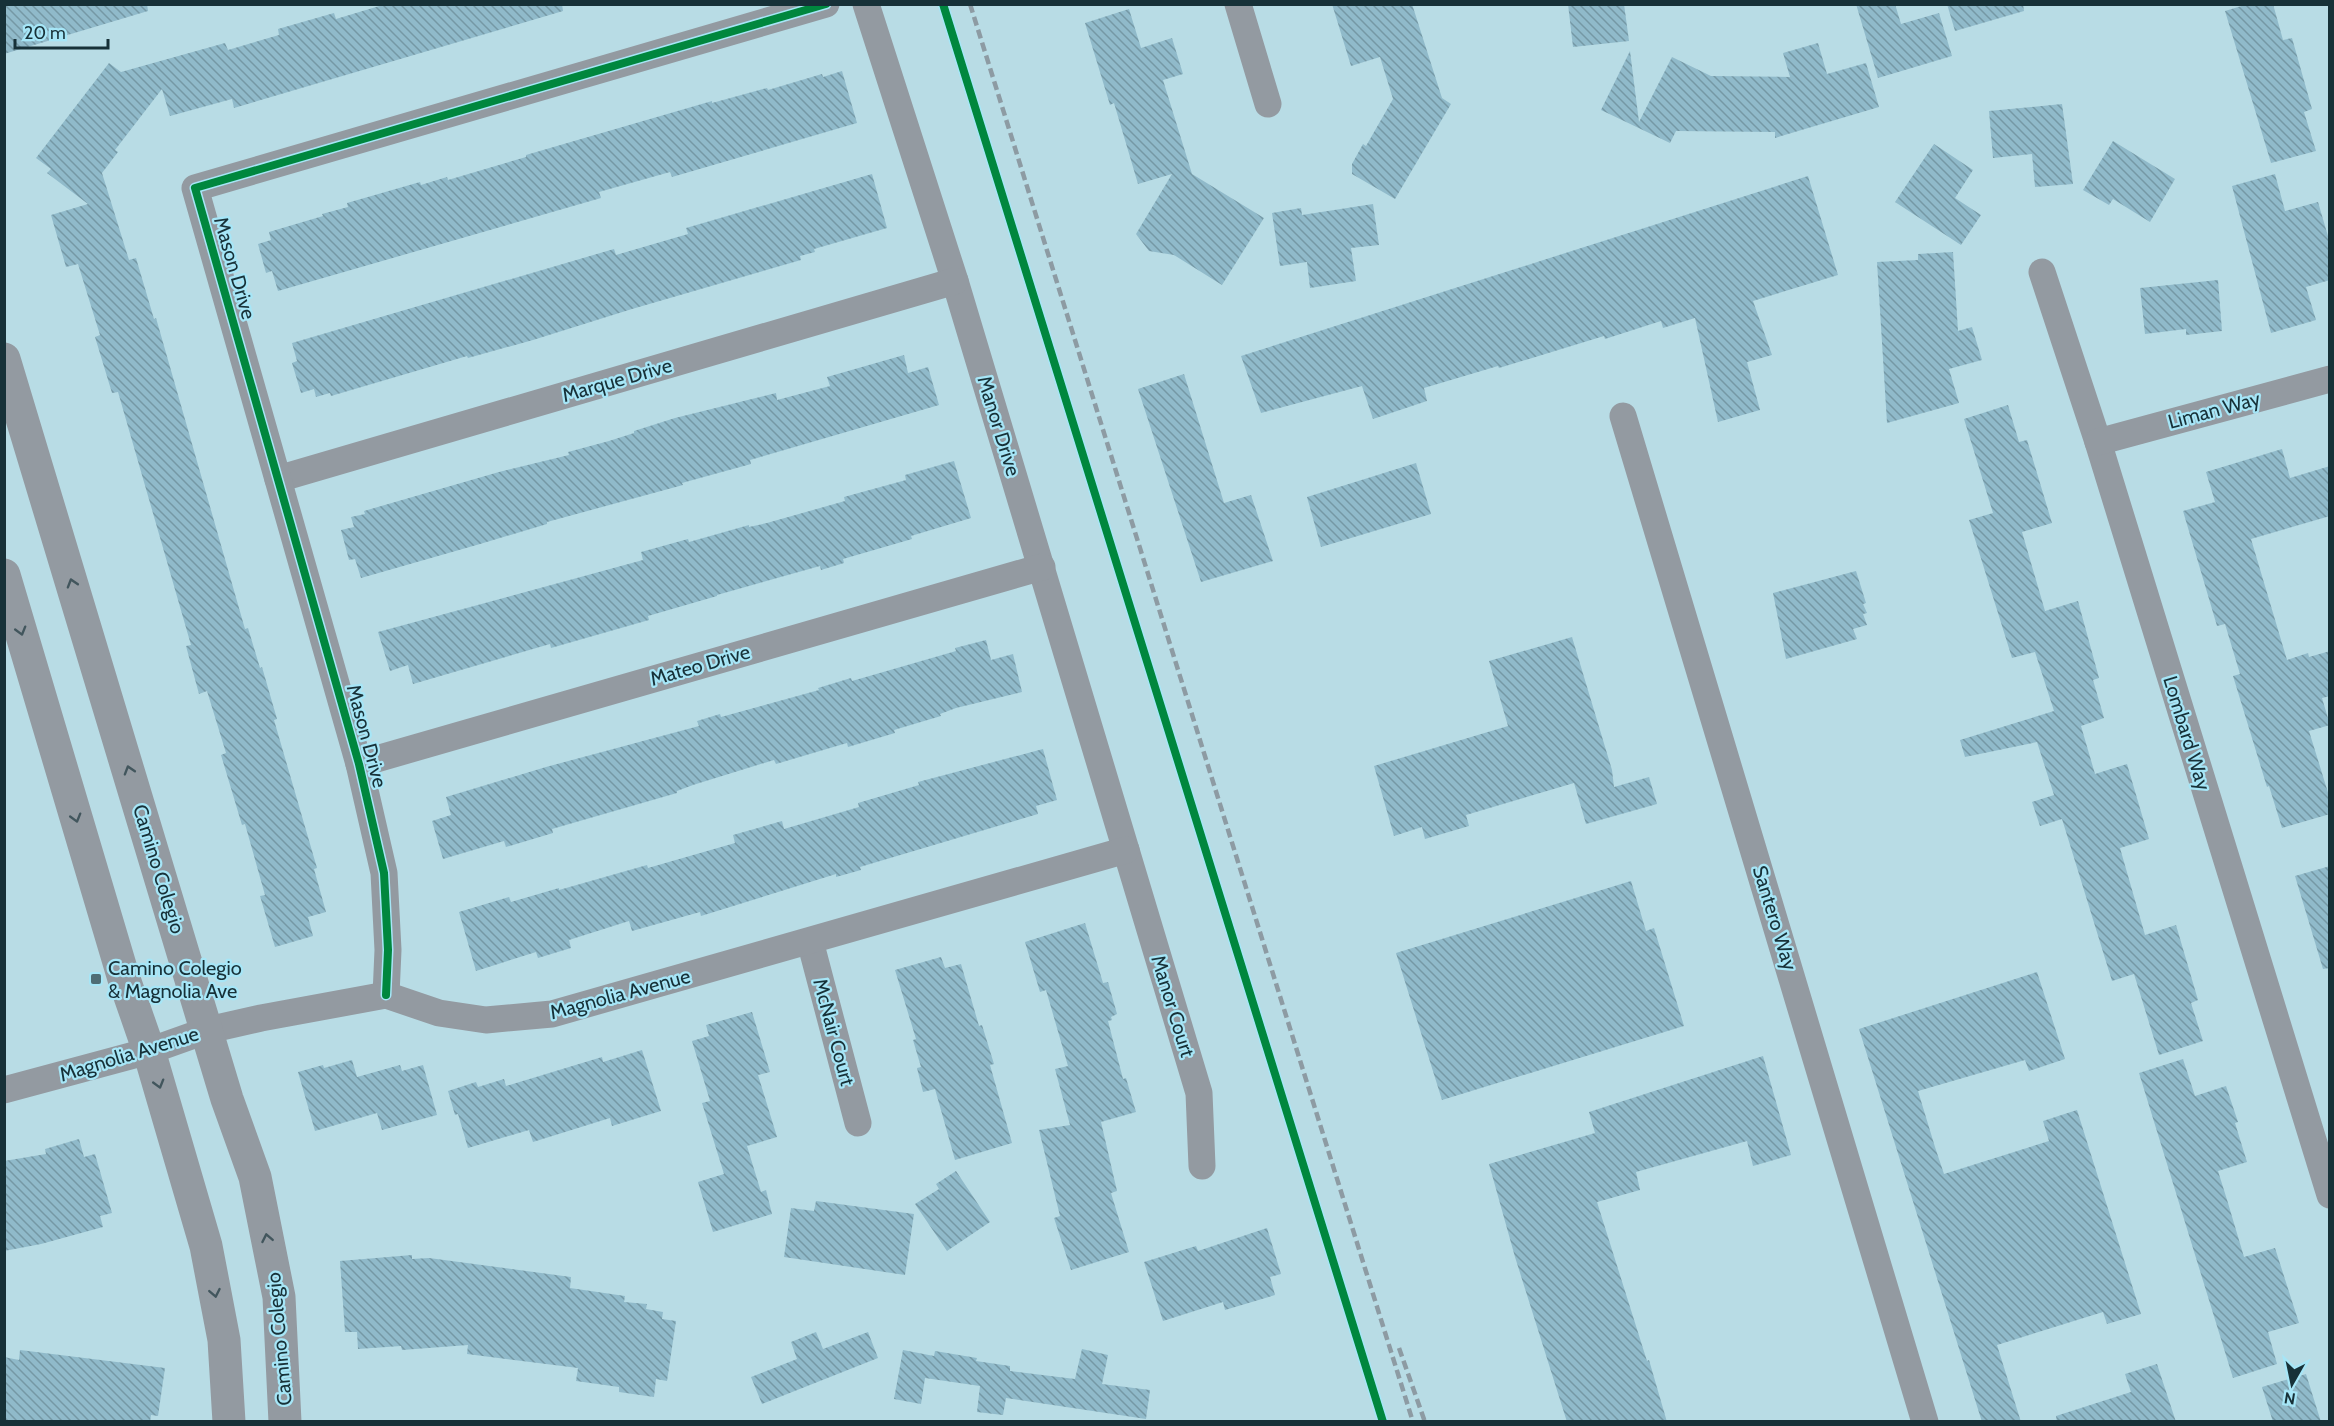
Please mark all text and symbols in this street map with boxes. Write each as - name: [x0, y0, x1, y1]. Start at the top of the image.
- scale bar: [15, 12, 108, 50]
- text: 20 m: [24, 22, 66, 44]
- street label: Mason Drive: [209, 214, 261, 322]
- street label: Marque Drive: [559, 353, 675, 407]
- street label: Manor Drive: [972, 373, 1026, 479]
- street label: Liman Way: [2165, 386, 2263, 434]
- one-way arrow: [67, 578, 79, 589]
- one-way arrow: [14, 625, 26, 636]
- street label: Mateo Drive: [647, 639, 753, 691]
- street label: Lombard Way: [2158, 673, 2216, 793]
- street label: Mason Drive: [342, 682, 392, 790]
- one-way arrow: [124, 765, 136, 776]
- street label: Camino Colegio: [128, 801, 190, 937]
- one-way arrow: [69, 812, 81, 823]
- street label: Santero Way: [1748, 863, 1802, 973]
- street label: Manor Court: [1146, 952, 1200, 1060]
- place label: Camino Colegio & Magnolia Ave: [108, 956, 242, 1003]
- street label: Magnolia Avenue: [547, 964, 693, 1024]
- marker: Camino Colegio & Magnolia Ave: [89, 972, 103, 986]
- street label: McNair Court: [808, 976, 860, 1088]
- street label: Magnolia Avenue: [56, 1021, 202, 1087]
- one-way arrow: [152, 1079, 164, 1089]
- one-way arrow: [261, 1234, 274, 1244]
- street label: Camino Colegio: [261, 1271, 297, 1407]
- one-way arrow: [208, 1288, 221, 1298]
- north arrow: [2262, 1354, 2322, 1414]
- text: N: [2283, 1388, 2297, 1409]

